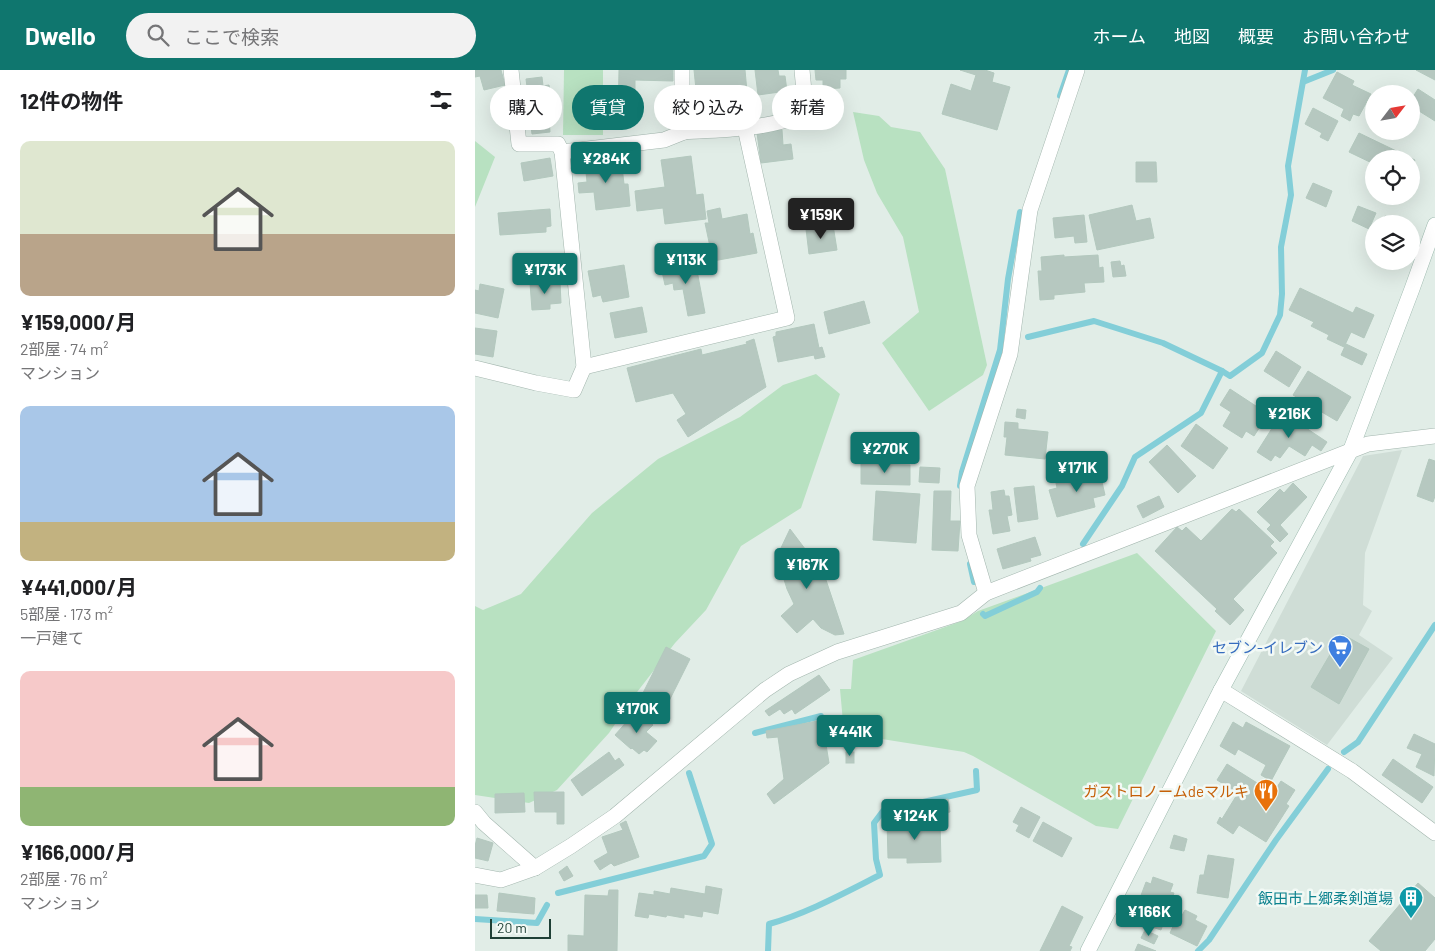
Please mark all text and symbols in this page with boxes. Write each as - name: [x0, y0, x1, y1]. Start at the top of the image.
- search box: [126, 13, 476, 58]
- text: Dwello: [25, 21, 96, 50]
- icon: search: [144, 21, 172, 49]
- text: ここで検索: [184, 25, 279, 48]
- text: ホーム: [1093, 25, 1146, 47]
- text: 地図: [1174, 25, 1210, 47]
- text: 概要: [1238, 25, 1274, 47]
- text: お問い合わせ: [1302, 25, 1410, 47]
- chip: 購入: [490, 85, 562, 130]
- chip: 賃貸: [572, 85, 644, 130]
- chip: 絞り込み: [654, 85, 762, 130]
- chip: 新着: [772, 85, 844, 130]
- north arrow: [1365, 85, 1420, 140]
- map controls: [1365, 85, 1420, 270]
- icon: filters: [427, 86, 455, 114]
- text: 12件の物件: [20, 88, 123, 113]
- pin: ¥284K: [571, 142, 641, 184]
- text: ¥284K: [582, 148, 630, 167]
- button: locate: [1365, 150, 1420, 205]
- icon: home: [193, 174, 283, 264]
- pin: ¥159K: [786, 198, 856, 240]
- text: ¥159K: [799, 204, 843, 223]
- button: layers: [1365, 215, 1420, 270]
- pin: ¥113K: [651, 242, 721, 285]
- text: ¥113K: [665, 249, 707, 268]
- pin: ¥173K: [510, 252, 580, 295]
- text: ¥173K: [523, 259, 567, 278]
- text: ¥159,000/月: [20, 309, 136, 334]
- text: 2部屋 · 74 m²: [20, 339, 108, 358]
- text: マンション: [20, 363, 100, 382]
- pin: ¥216K: [1254, 396, 1324, 439]
- text: ¥216K: [1267, 403, 1311, 422]
- pin: ¥270K: [850, 432, 920, 474]
- text: ¥270K: [861, 438, 909, 457]
- icon: home: [193, 439, 283, 529]
- pin: ¥171K: [1042, 450, 1112, 493]
- text: ¥171K: [1057, 457, 1097, 476]
- pin: ¥167K: [772, 548, 842, 590]
- text: ¥167K: [785, 554, 829, 573]
- text: ¥441,000/月: [20, 574, 137, 599]
- text: 5部屋 · 173 m²: [20, 604, 113, 623]
- text: 一戸建て: [20, 628, 84, 647]
- supermarket icon: セブン-イレブン: [1327, 634, 1353, 668]
- place label: セブン-イレブン: [1212, 638, 1323, 656]
- pin: ¥170K: [602, 692, 672, 734]
- text: ¥170K: [615, 698, 659, 717]
- icon: home: [193, 704, 283, 794]
- pin: ¥441K: [815, 714, 885, 757]
- text: ¥441K: [828, 721, 872, 740]
- restaurant icon: ガストロノームdeマルキ: [1253, 778, 1279, 812]
- place label: ガストロノームdeマルキ: [1083, 782, 1249, 800]
- pin: ¥124K: [880, 798, 950, 841]
- text: ¥124K: [892, 805, 938, 824]
- text: ¥166,000/月: [20, 839, 136, 864]
- text: 2部屋 · 76 m²: [20, 869, 108, 888]
- building icon: 飯田市上郷柔剣道場: [1398, 885, 1424, 919]
- place label: 飯田市上郷柔剣道場: [1258, 889, 1393, 907]
- text: マンション: [20, 893, 100, 912]
- pin: ¥166K: [1114, 894, 1184, 937]
- text: ¥166K: [1127, 901, 1171, 920]
- scale bar: [490, 916, 551, 939]
- text: 20 m: [497, 919, 527, 936]

